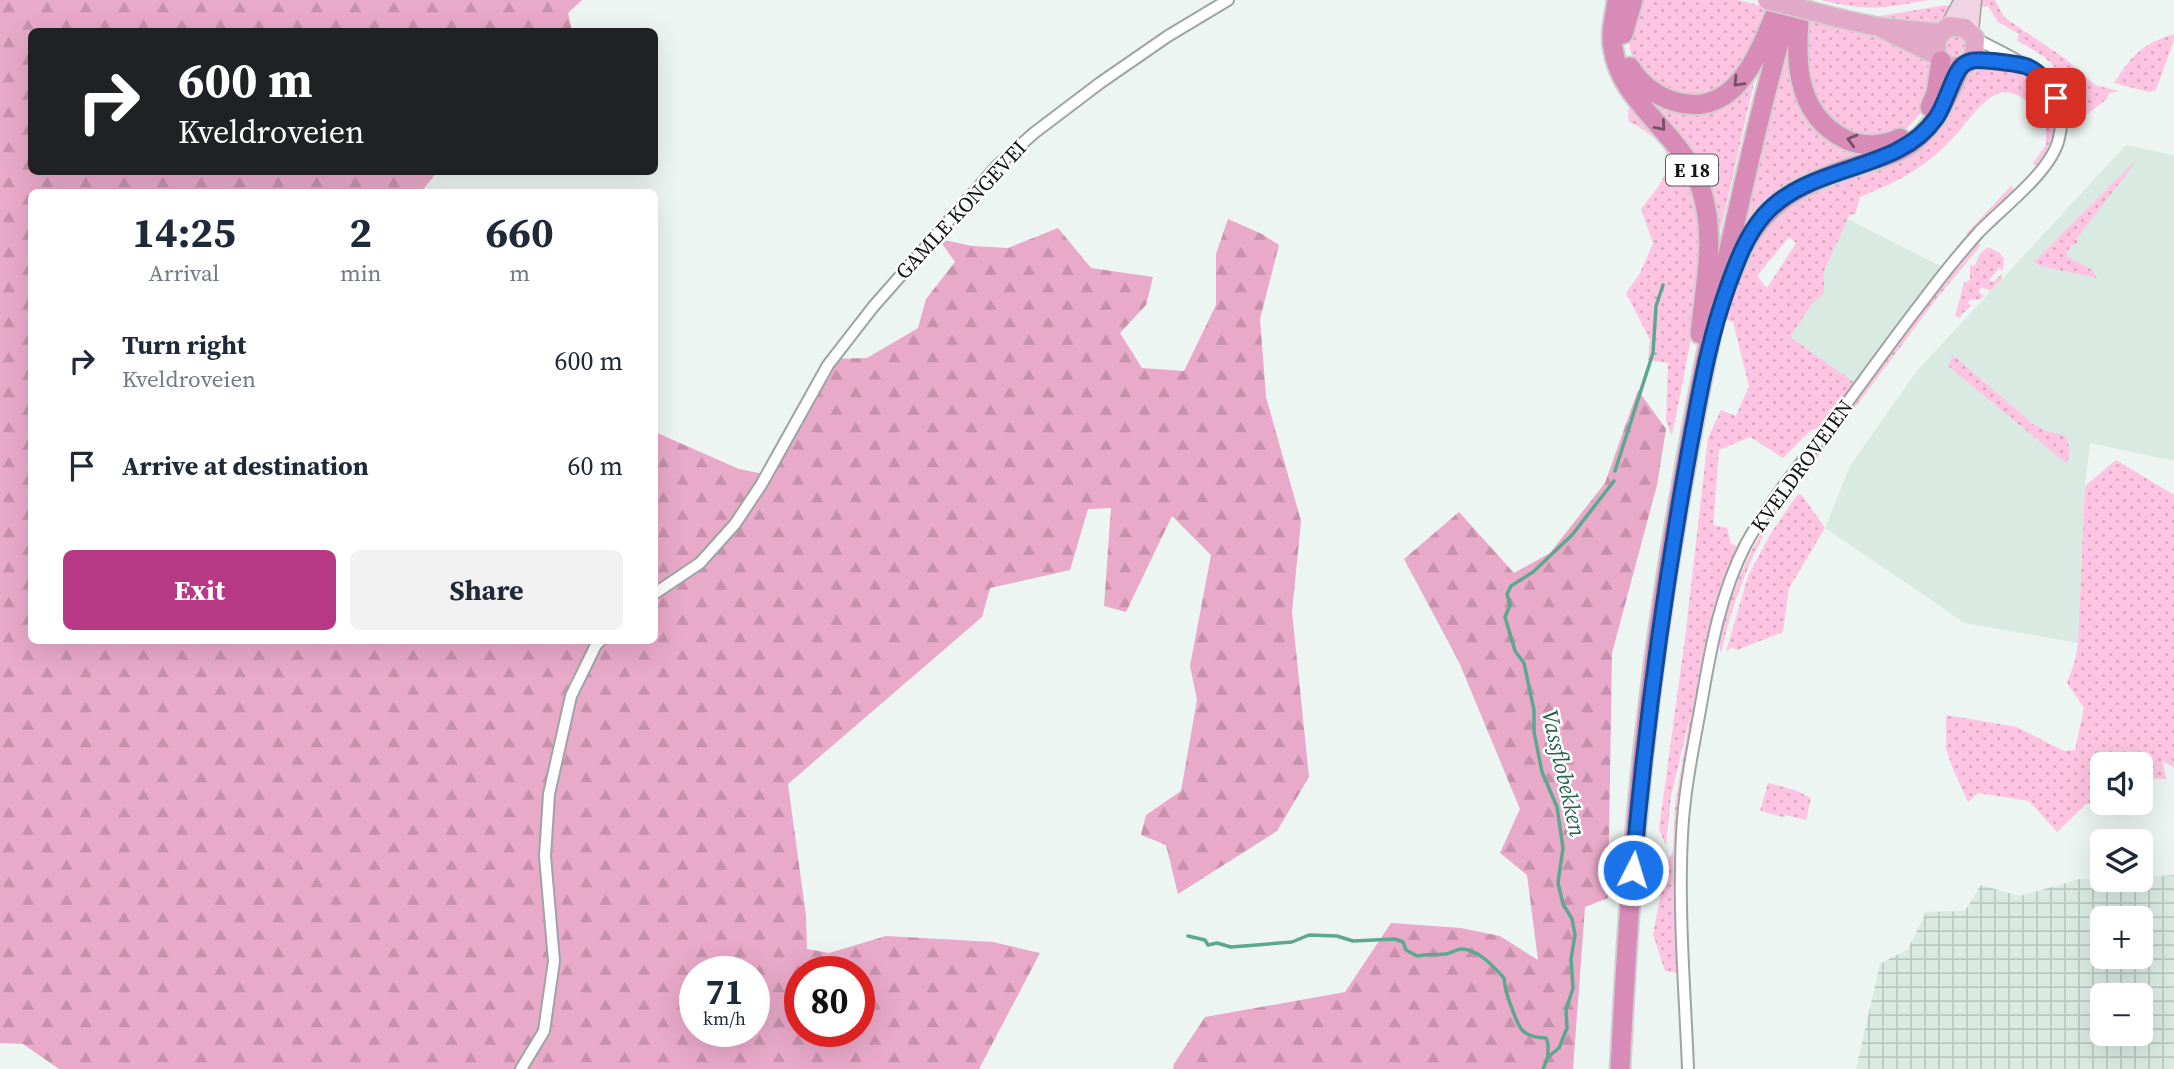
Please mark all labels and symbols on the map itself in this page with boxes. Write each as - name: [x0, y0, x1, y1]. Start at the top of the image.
- pin: [2026, 68, 2086, 128]
- one-way arrow: [1734, 73, 1747, 86]
- one-way arrow: [1653, 118, 1665, 131]
- street label: GAMLE KONGEVEI: [889, 134, 1033, 285]
- one-way arrow: [1846, 134, 1858, 149]
- road number: E 18: [1666, 154, 1718, 186]
- street label: KVELDROVEIEN: [1744, 394, 1859, 538]
- water label: Vassflobekken: [1534, 706, 1594, 840]
- position arrow: [1596, 833, 1670, 907]
- speed limit sign: 80: [784, 956, 875, 1047]

